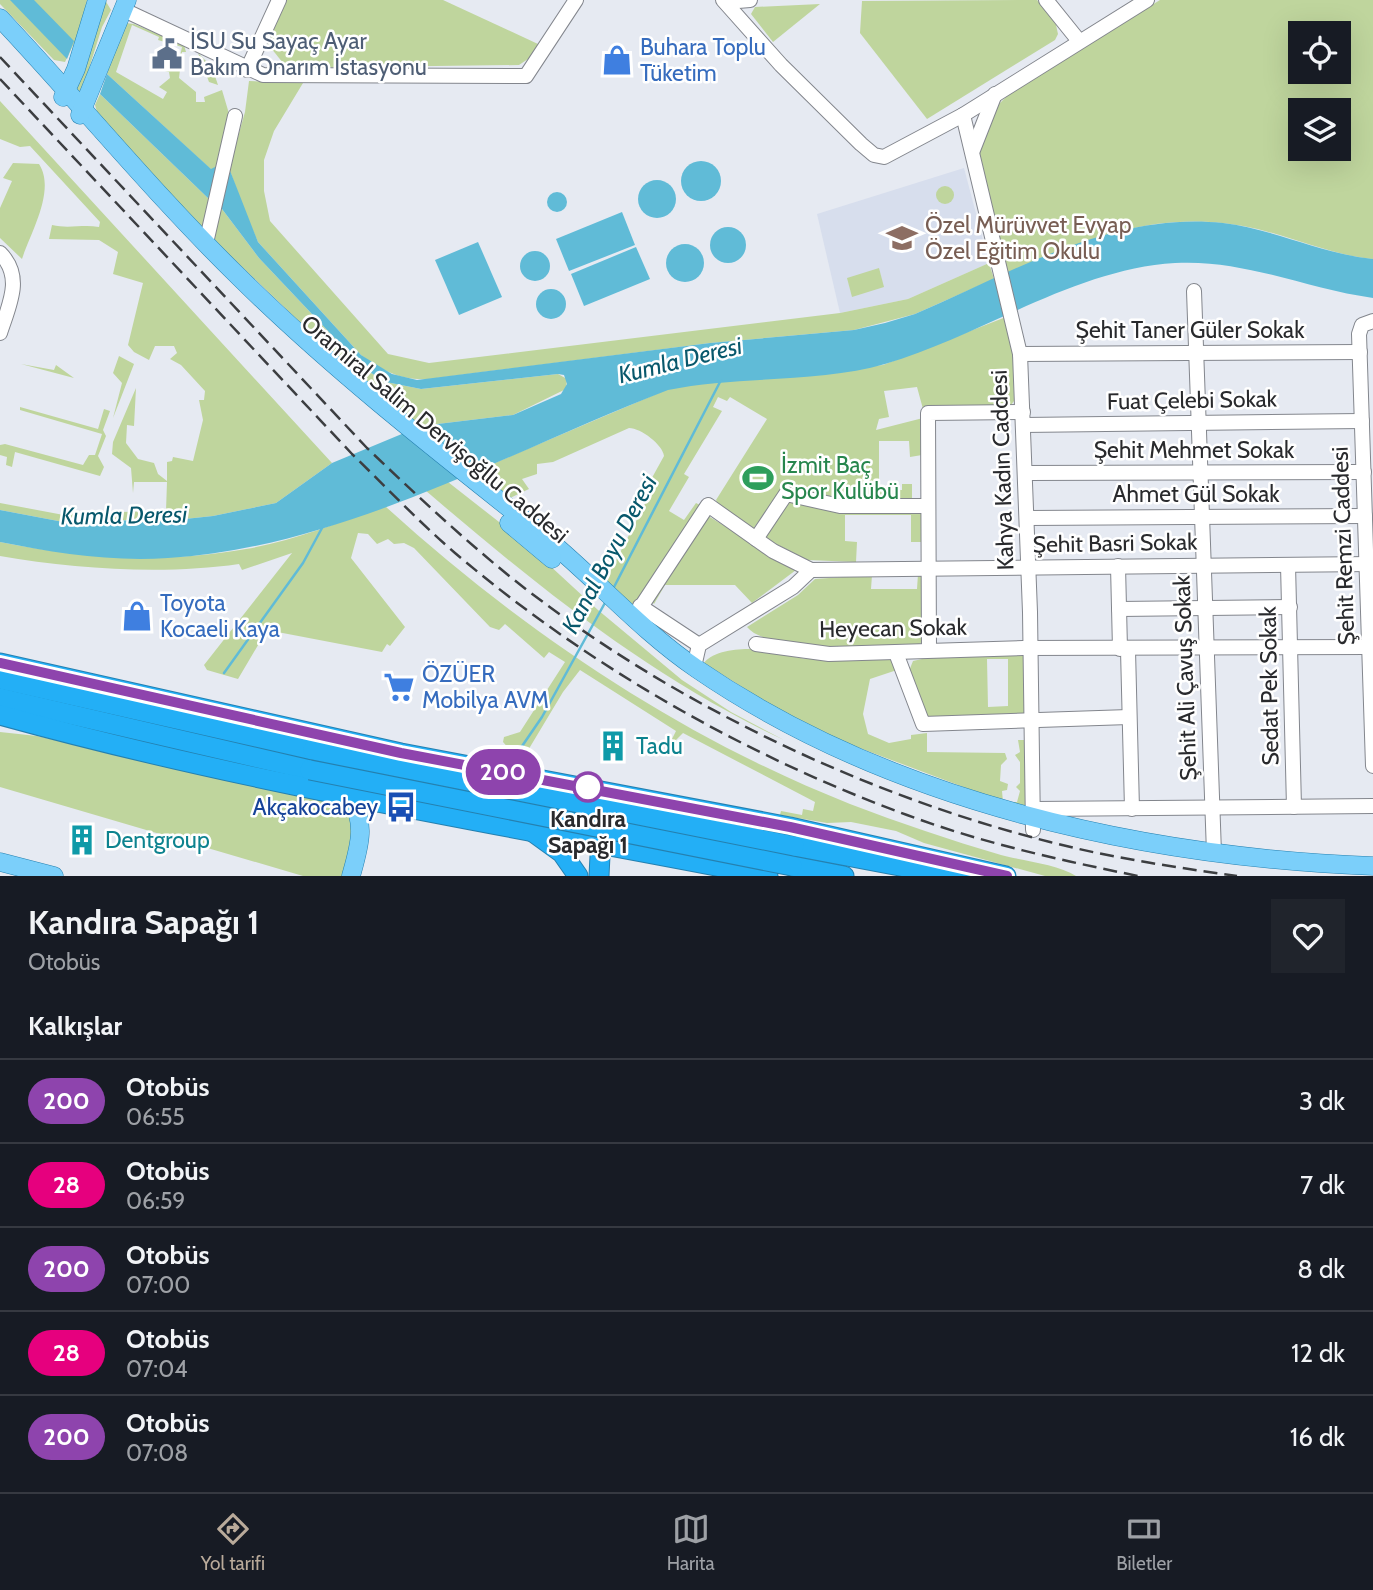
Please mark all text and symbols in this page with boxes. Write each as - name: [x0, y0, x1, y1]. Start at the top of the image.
- map controls: [1288, 21, 1351, 161]
- button: locate: [1288, 21, 1351, 84]
- place label: İSU Su Sayaç Ayar Bakım Onarım İstasyonu: [190, 27, 427, 81]
- place label: Buhara Toplu Tüketim: [640, 33, 766, 87]
- public building icon: İSU Su Sayaç Ayar Bakım Onarım İstasyonu: [150, 37, 184, 71]
- shop icon: Buhara Toplu Tüketim: [600, 43, 634, 77]
- button: layers: [1288, 98, 1351, 161]
- place label: Özel Mürüvvet Evyap Özel Eğitim Okulu: [925, 211, 1132, 265]
- school or university icon: Özel Mürüvvet Evyap Özel Eğitim Okulu: [885, 221, 919, 255]
- street label: Oramiral Salim Dervişoğllu Caddesi: [296, 309, 574, 549]
- street label: Şehit Taner Güler Sokak: [1076, 316, 1305, 344]
- water label: Kumla Deresi: [615, 330, 746, 389]
- street label: Kahya Kadın Caddesi: [985, 369, 1019, 571]
- street label: Fuat Çelebi Sokak: [1107, 385, 1278, 415]
- street label: Şehit Mehmet Sokak: [1094, 436, 1295, 464]
- street label: Şehit Remzi Caddesi: [1326, 446, 1360, 646]
- place label: İzmit Baç Spor Kulübü: [781, 451, 899, 505]
- sports icon: İzmit Baç Spor Kulübü: [741, 461, 775, 495]
- water label: Kanal Boyu Deresi: [555, 469, 663, 638]
- street label: Ahmet Gül Sokak: [1112, 480, 1280, 508]
- water label: Kumla Deresi: [60, 499, 188, 531]
- street label: Şehit Basri Sokak: [1032, 528, 1198, 558]
- street label: Şehit Ali Çavuş Sokak: [1167, 574, 1203, 781]
- place label: Toyota Kocaeli Kaya: [160, 589, 280, 643]
- shop icon: Toyota Kocaeli Kaya: [120, 599, 154, 633]
- street label: Sedat Pek Sokak: [1254, 605, 1284, 766]
- street label: Heyecan Sokak: [819, 613, 968, 643]
- place label: ÖZÜER Mobilya AVM: [422, 660, 549, 714]
- supermarket icon: ÖZÜER Mobilya AVM: [382, 670, 416, 704]
- building icon: Tadu: [596, 729, 630, 763]
- place label: Tadu: [636, 732, 683, 760]
- line badge: 200: [463, 749, 543, 795]
- text: 200: [480, 757, 526, 786]
- marker: Kandıra Sapağı 1: [573, 772, 603, 802]
- bus stop icon: Akçakocabey: [384, 790, 418, 824]
- place label: Akçakocabey: [253, 793, 378, 821]
- place label: Kandıra Sapağı 1: [548, 805, 628, 859]
- building icon: Dentgroup: [65, 823, 99, 857]
- place label: Dentgroup: [105, 826, 210, 854]
- button: heart: [1271, 899, 1345, 973]
- text: Kandıra Sapağı 1: [28, 902, 259, 942]
- text: Otobüs: [28, 948, 100, 976]
- text: Kalkışlar: [28, 1010, 122, 1042]
- text: Otobüs: [126, 1071, 210, 1103]
- text: 3 dk: [1299, 1085, 1345, 1117]
- text: 200: [43, 1086, 90, 1115]
- text: 06:55: [126, 1103, 185, 1131]
- text: Otobüs: [126, 1155, 210, 1187]
- text: 7 dk: [1300, 1169, 1345, 1201]
- text: 28: [53, 1170, 80, 1199]
- text: 06:59: [126, 1187, 185, 1215]
- text: Otobüs: [126, 1239, 210, 1271]
- text: 8 dk: [1297, 1253, 1345, 1285]
- text: 200: [43, 1254, 90, 1283]
- text: 07:00: [126, 1271, 190, 1299]
- text: Otobüs: [126, 1323, 210, 1355]
- text: 12 dk: [1291, 1337, 1345, 1369]
- text: 28: [53, 1338, 80, 1367]
- text: 07:04: [126, 1355, 188, 1383]
- text: Otobüs: [126, 1407, 210, 1439]
- text: 16 dk: [1290, 1421, 1345, 1453]
- text: 200: [43, 1422, 90, 1451]
- text: 07:08: [126, 1439, 188, 1467]
- tab: Yol tarifi: [201, 1510, 265, 1575]
- tab: Harita: [667, 1510, 715, 1575]
- tab: Biletler: [1116, 1510, 1172, 1575]

